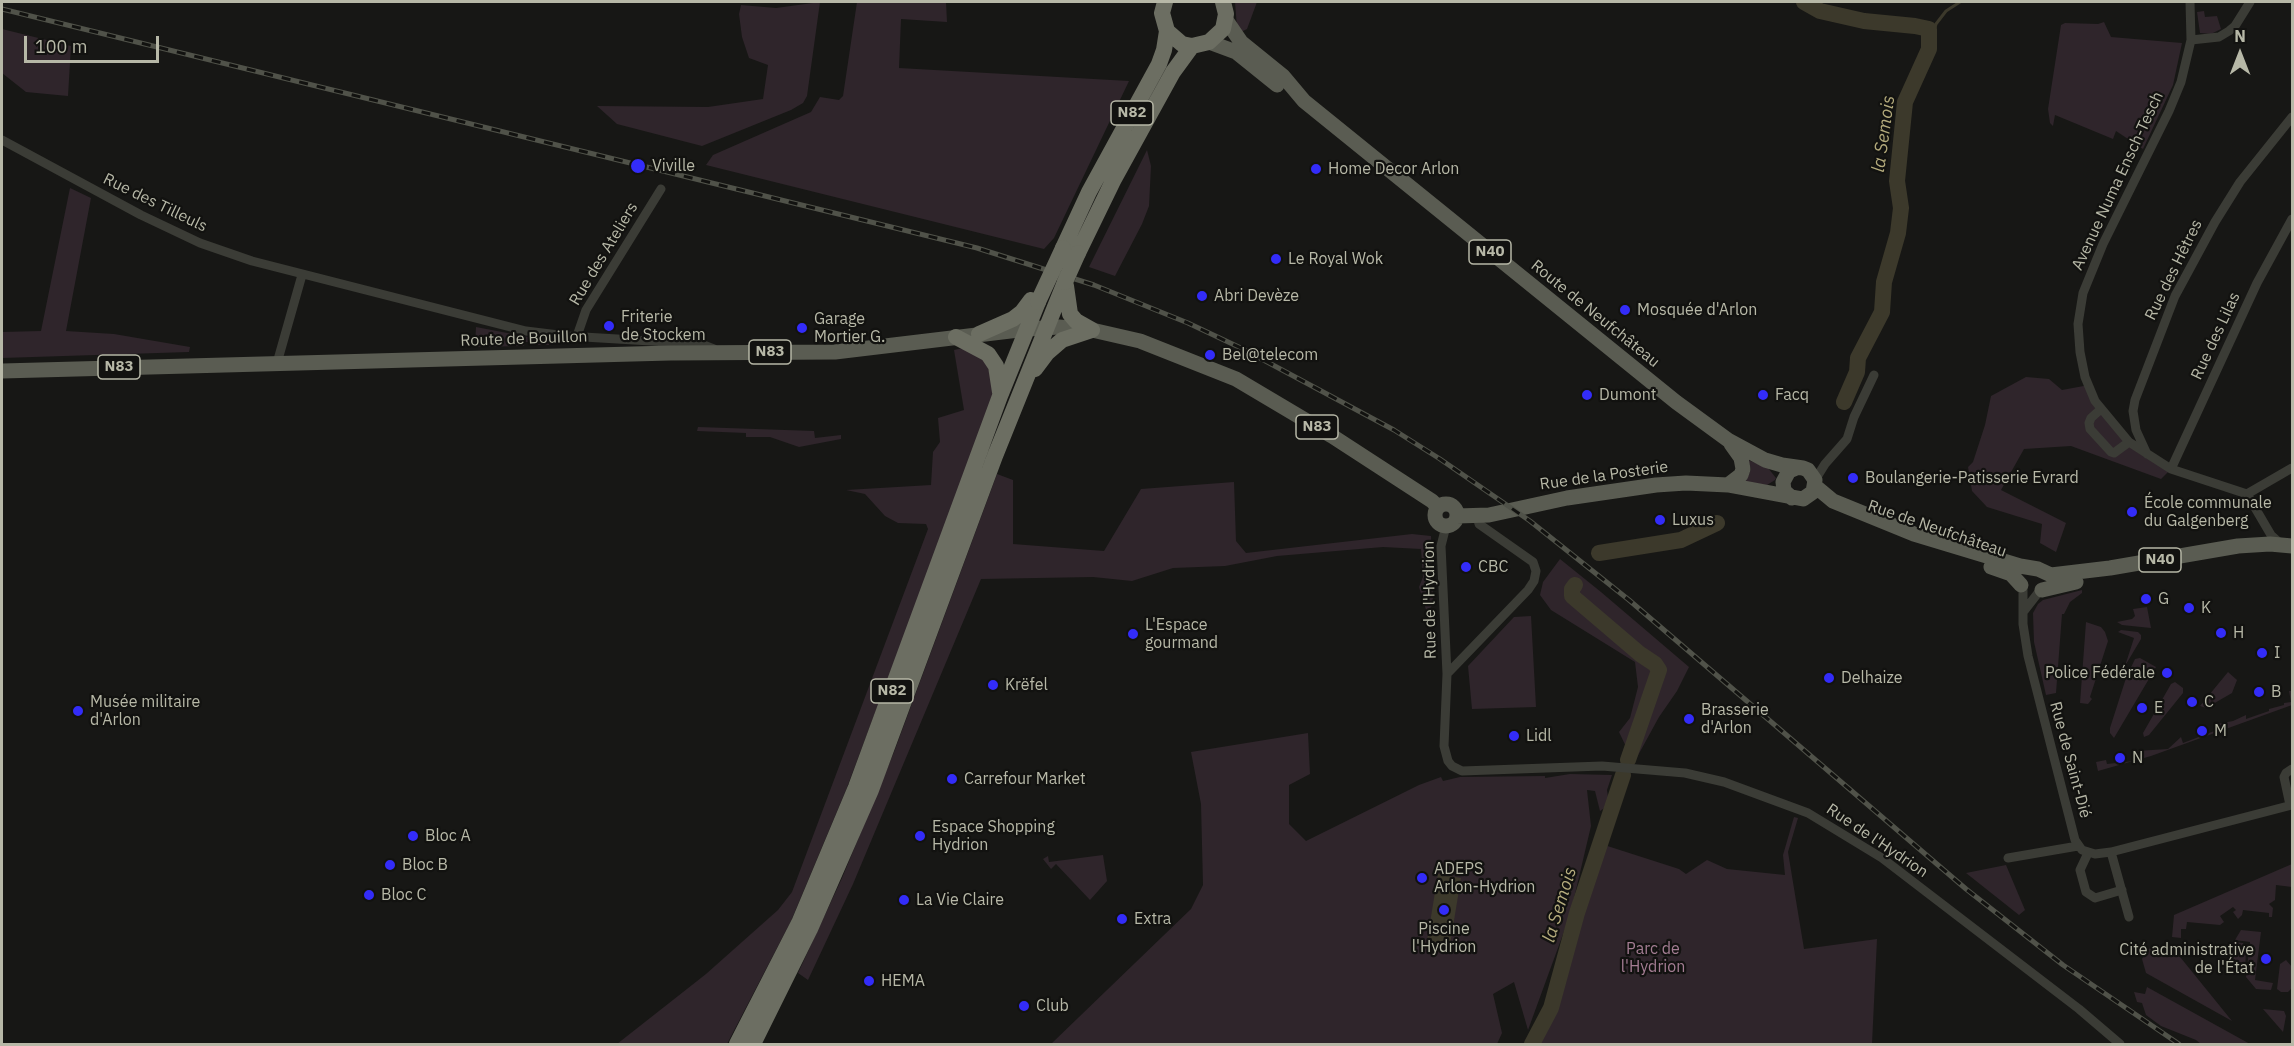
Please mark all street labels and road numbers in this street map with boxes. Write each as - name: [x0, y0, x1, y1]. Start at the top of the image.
- street label: Avenue Numa Ensch-Tesch: [2068, 89, 2168, 273]
- road number: N82: [1111, 101, 1153, 125]
- street label: Rue des Tilleuls: [100, 170, 210, 236]
- street label: Rue des Ateliers: [566, 199, 642, 309]
- street label: Rue des Hêtres: [2141, 217, 2207, 323]
- road number: N40: [1469, 240, 1511, 264]
- street label: Route de Neufchâteau: [1527, 256, 1663, 372]
- street label: Rue des Lilas: [2187, 289, 2245, 383]
- street label: Route de Bouillon: [460, 327, 588, 351]
- road number: N83: [749, 340, 791, 364]
- road number: N83: [98, 355, 140, 379]
- road number: N83: [1296, 415, 1338, 439]
- street label: Rue de la Posterie: [1539, 457, 1669, 495]
- street label: Rue de Neufchâteau: [1865, 496, 2009, 562]
- street label: Rue de l'Hydrion: [1419, 541, 1441, 659]
- road number: N40: [2139, 548, 2181, 572]
- road number: N82: [871, 679, 913, 703]
- street label: Rue de Saint-Dié: [2045, 700, 2095, 820]
- street label: Rue de l'Hydrion: [1823, 800, 1931, 882]

